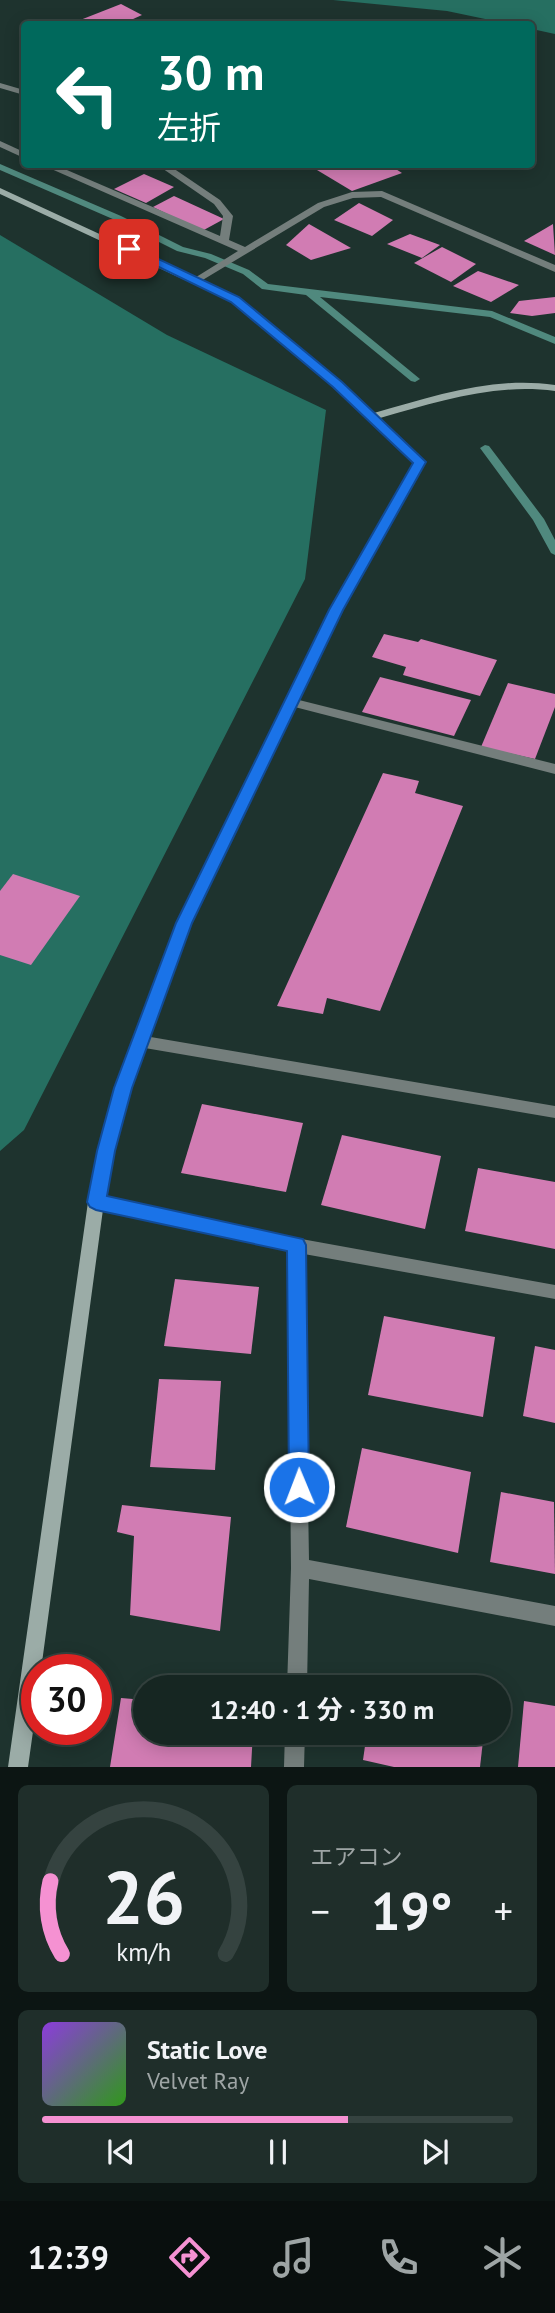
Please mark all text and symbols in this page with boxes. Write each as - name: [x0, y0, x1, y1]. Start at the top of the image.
- text: 30 m: [157, 40, 264, 104]
- icon: left: [42, 49, 133, 140]
- text: 左折: [157, 106, 221, 148]
- pin: [99, 219, 159, 279]
- icon: arrive: [110, 230, 148, 268]
- position arrow: [262, 1450, 336, 1524]
- speed limit sign: 30: [21, 1654, 112, 1745]
- text: 12:40 · 1 分 · 330 m: [210, 1693, 434, 1726]
- text: エアコン: [311, 1842, 403, 1871]
- text: 26: [102, 1851, 185, 1945]
- text: 19°: [371, 1877, 453, 1944]
- text: −: [311, 1886, 330, 1935]
- text: +: [494, 1886, 513, 1935]
- text: km/h: [116, 1936, 171, 1968]
- text: Static Love: [147, 2033, 268, 2066]
- text: Velvet Ray: [147, 2066, 249, 2095]
- icon: previous: [102, 2133, 140, 2171]
- icon: pause: [259, 2133, 297, 2171]
- icon: next: [416, 2133, 454, 2171]
- icon: directions: [165, 2233, 214, 2282]
- icon: music: [269, 2233, 318, 2282]
- icon: phone: [374, 2233, 423, 2282]
- icon: climate: [478, 2233, 527, 2282]
- text: 12:39: [28, 2236, 109, 2278]

